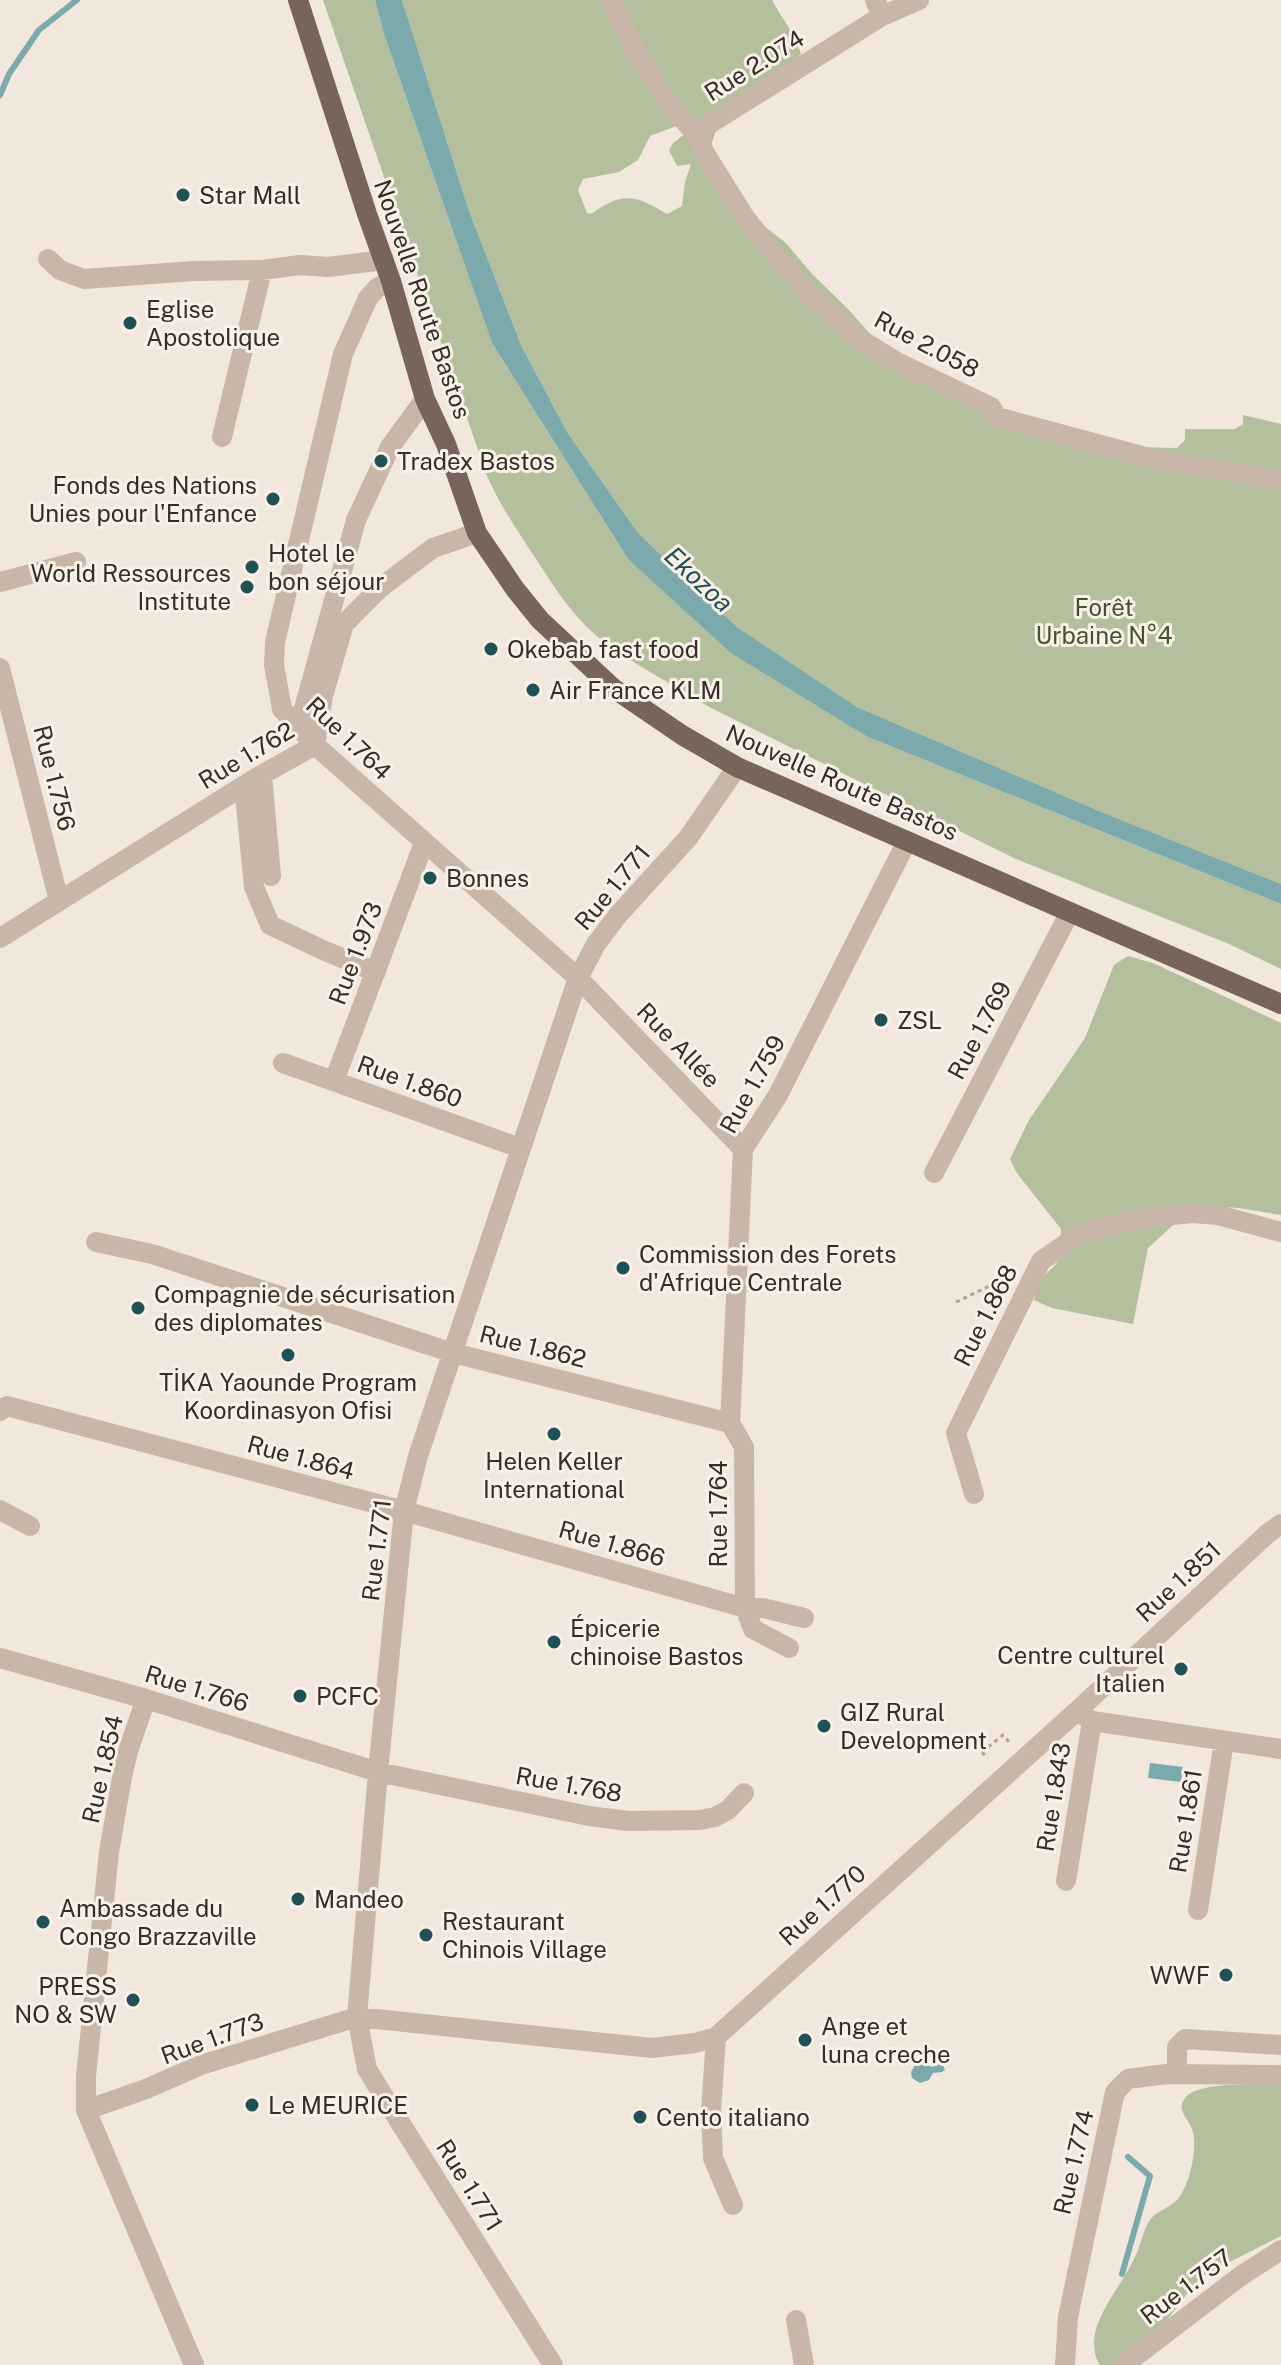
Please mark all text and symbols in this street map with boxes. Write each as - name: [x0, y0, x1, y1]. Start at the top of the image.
- street label: Rue 2.074: [699, 23, 809, 107]
- street label: Nouvelle Route Bastos: [369, 176, 477, 422]
- place label: Star Mall: [199, 181, 301, 209]
- marker: Star Mall: [174, 186, 192, 204]
- place label: Eglise Apostolique: [146, 295, 280, 351]
- street label: Rue 2.058: [870, 305, 984, 383]
- marker: Eglise Apostolique: [121, 314, 139, 332]
- place label: Tradex Bastos: [397, 447, 555, 475]
- marker: Tradex Bastos: [372, 452, 390, 470]
- place label: Fonds des Nations Unies pour l'Enfance: [28, 471, 257, 527]
- marker: Fonds des Nations Unies pour l'Enfance: [264, 490, 282, 508]
- place label: Hotel le bon séjour: [268, 539, 385, 595]
- water label: Ekozoa: [658, 540, 740, 618]
- marker: Hotel le bon séjour: [243, 558, 261, 576]
- place label: World Ressources Institute: [30, 559, 231, 615]
- marker: World Ressources Institute: [238, 578, 256, 596]
- park label: Forêt Urbaine N°4: [1035, 593, 1173, 649]
- place label: Okebab fast food: [507, 635, 699, 663]
- marker: Okebab fast food: [482, 640, 500, 658]
- place label: Air France KLM: [549, 676, 721, 704]
- marker: Air France KLM: [524, 681, 542, 699]
- street label: Rue 1.764: [301, 691, 397, 785]
- street label: Rue 1.762: [193, 716, 299, 794]
- street label: Nouvelle Route Bastos: [722, 718, 962, 846]
- street label: Rue 1.756: [28, 722, 82, 834]
- street label: Rue 1.771: [568, 839, 656, 935]
- place label: Bonnes: [446, 864, 529, 892]
- marker: Bonnes: [421, 869, 439, 887]
- street label: Rue 1.973: [323, 898, 387, 1008]
- street label: Rue 1.769: [942, 976, 1016, 1084]
- street label: Rue Allée: [632, 997, 726, 1093]
- place label: ZSL: [897, 1006, 942, 1034]
- marker: ZSL: [872, 1011, 890, 1029]
- street label: Rue 1.759: [714, 1030, 790, 1138]
- street label: Rue 1.860: [354, 1049, 466, 1113]
- place label: Commission des Forets d'Afrique Centrale: [639, 1240, 897, 1296]
- marker: Commission des Forets d'Afrique Centrale: [614, 1259, 632, 1277]
- street label: Rue 1.868: [948, 1260, 1022, 1370]
- place label: Compagnie de sécurisation des diplomates: [154, 1280, 455, 1336]
- marker: Compagnie de sécurisation des diplomates: [129, 1299, 147, 1317]
- street label: Rue 1.862: [477, 1319, 589, 1373]
- marker: TİKA Yaounde Program Koordinasyon Ofisi: [279, 1346, 297, 1364]
- place label: TİKA Yaounde Program Koordinasyon Ofisi: [159, 1368, 417, 1424]
- marker: Helen Keller International: [545, 1425, 563, 1443]
- street label: Rue 1.864: [244, 1429, 358, 1485]
- place label: Helen Keller International: [483, 1447, 625, 1503]
- street label: Rue 1.764: [704, 1460, 732, 1568]
- street label: Rue 1.771: [356, 1497, 396, 1603]
- street label: Rue 1.866: [556, 1514, 668, 1572]
- street label: Rue 1.851: [1130, 1535, 1226, 1627]
- place label: Épicerie chinoise Bastos: [570, 1614, 743, 1670]
- marker: Épicerie chinoise Bastos: [545, 1633, 563, 1651]
- place label: Centre culturel Italien: [997, 1641, 1165, 1697]
- street label: Rue 1.766: [142, 1659, 252, 1717]
- marker: Centre culturel Italien: [1172, 1660, 1190, 1678]
- place label: PCFC: [316, 1682, 379, 1710]
- marker: PCFC: [291, 1687, 309, 1705]
- place label: GIZ Rural Development: [840, 1698, 987, 1754]
- street label: Rue 1.854: [76, 1712, 128, 1826]
- marker: GIZ Rural Development: [815, 1717, 833, 1735]
- street label: Rue 1.843: [1031, 1740, 1075, 1854]
- street label: Rue 1.768: [514, 1761, 624, 1807]
- street label: Rue 1.861: [1163, 1767, 1207, 1875]
- street label: Rue 1.770: [773, 1859, 871, 1951]
- place label: Mandeo: [314, 1885, 404, 1913]
- marker: Mandeo: [289, 1890, 307, 1908]
- place label: Ambassade du Congo Brazzaville: [59, 1894, 257, 1950]
- place label: Restaurant Chinois Village: [442, 1907, 607, 1963]
- marker: Ambassade du Congo Brazzaville: [34, 1913, 52, 1931]
- marker: Restaurant Chinois Village: [417, 1926, 435, 1944]
- place label: WWF: [1150, 1961, 1210, 1989]
- marker: WWF: [1217, 1966, 1235, 1984]
- place label: PRESS NO & SW: [14, 1972, 117, 2028]
- marker: PRESS NO & SW: [124, 1991, 142, 2009]
- street label: Rue 1.773: [157, 2007, 267, 2069]
- place label: Ange et luna creche: [821, 2012, 951, 2068]
- marker: Ange et luna creche: [796, 2031, 814, 2049]
- place label: Le MEURICE: [268, 2091, 408, 2119]
- marker: Le MEURICE: [243, 2096, 261, 2114]
- place label: Cento italiano: [656, 2103, 810, 2131]
- street label: Rue 1.774: [1047, 2107, 1099, 2217]
- marker: Cento italiano: [631, 2108, 649, 2126]
- street label: Rue 1.771: [431, 2134, 509, 2236]
- street label: Rue 1.757: [1135, 2243, 1237, 2329]

